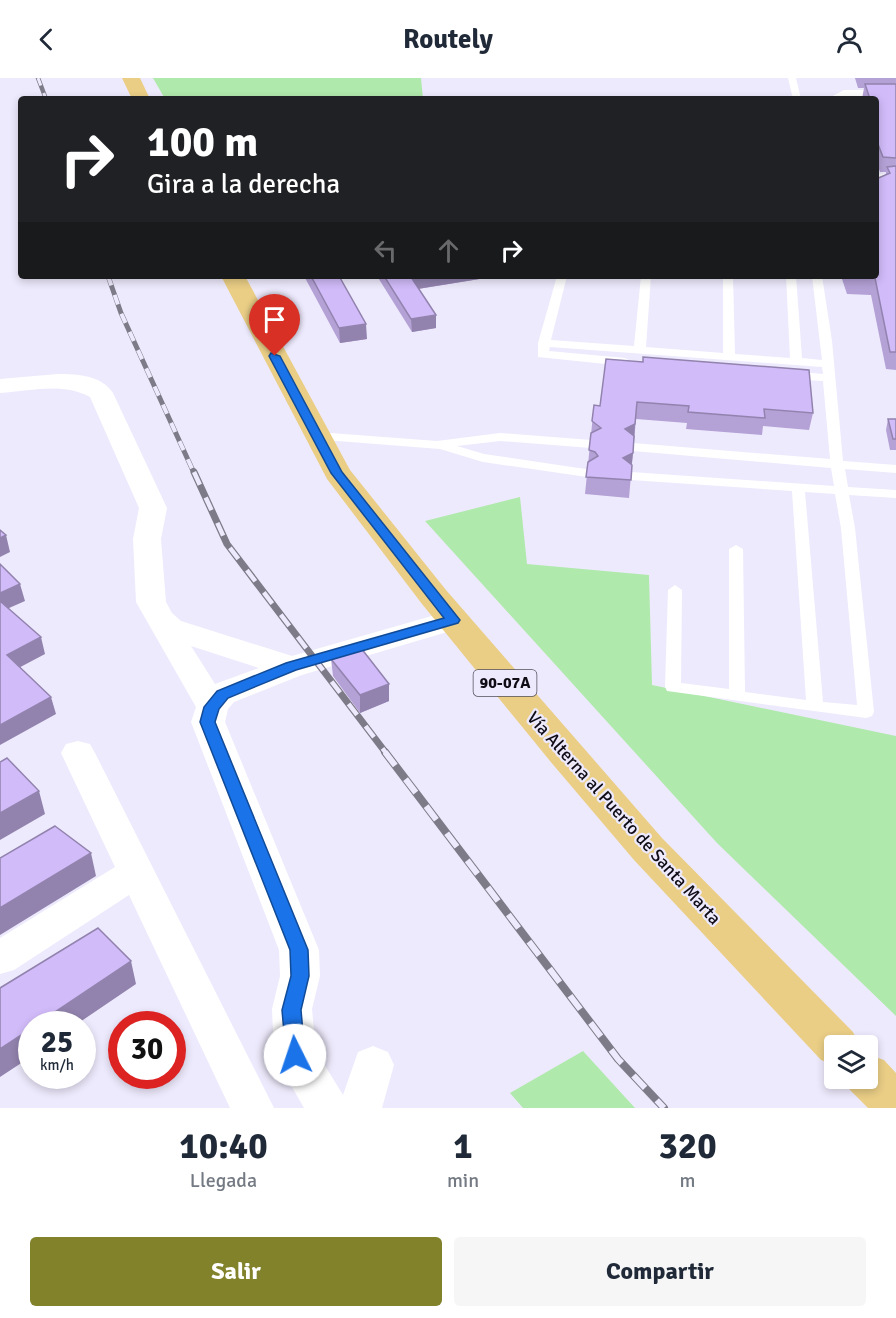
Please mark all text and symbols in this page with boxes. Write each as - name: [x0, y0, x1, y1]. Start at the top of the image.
- icon: back: [30, 23, 63, 56]
- text: Routely: [403, 23, 493, 56]
- icon: person: [833, 23, 866, 56]
- text: 100 m: [147, 117, 258, 168]
- icon: right: [48, 120, 126, 198]
- text: Gira a la derecha: [147, 168, 340, 201]
- icon: left: [369, 234, 402, 267]
- icon: ahead: [432, 234, 465, 267]
- icon: right: [495, 234, 528, 267]
- pin: [249, 294, 300, 356]
- icon: arrive: [258, 303, 291, 336]
- road number: 90-07A: [474, 670, 536, 696]
- street label: Vía Alterna al Puerto de Santa Marta: [522, 707, 726, 929]
- speed limit sign: 30: [108, 1011, 186, 1089]
- position arrow: [263, 1023, 327, 1087]
- text: 25: [41, 1024, 73, 1061]
- map controls: [824, 1035, 878, 1089]
- button: layers: [824, 1035, 878, 1089]
- text: km/h: [40, 1056, 74, 1074]
- text: 10:40: [179, 1124, 268, 1169]
- text: 1: [453, 1124, 473, 1169]
- text: 320: [658, 1124, 717, 1169]
- text: Llegada: [190, 1168, 257, 1193]
- text: min: [447, 1168, 479, 1193]
- text: m: [680, 1168, 696, 1193]
- button: Salir: [30, 1237, 442, 1306]
- button: Compartir: [454, 1237, 866, 1306]

